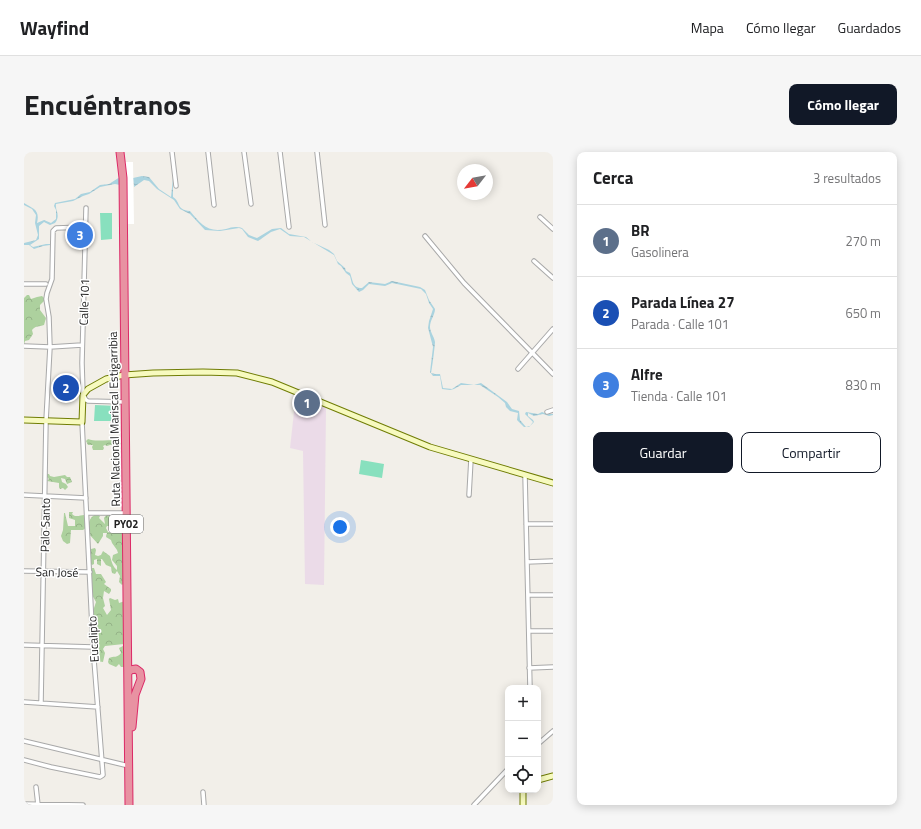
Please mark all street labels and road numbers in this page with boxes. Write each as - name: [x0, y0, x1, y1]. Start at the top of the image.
- street label: Calle 101: [74, 278, 94, 326]
- street label: Ruta Nacional Mariscal Estigarribia: [103, 331, 125, 507]
- street label: Palo Santo: [35, 498, 55, 552]
- road number: PY02: [109, 515, 143, 533]
- street label: San José: [35, 562, 79, 582]
- street label: Eucalipto: [82, 615, 104, 663]

